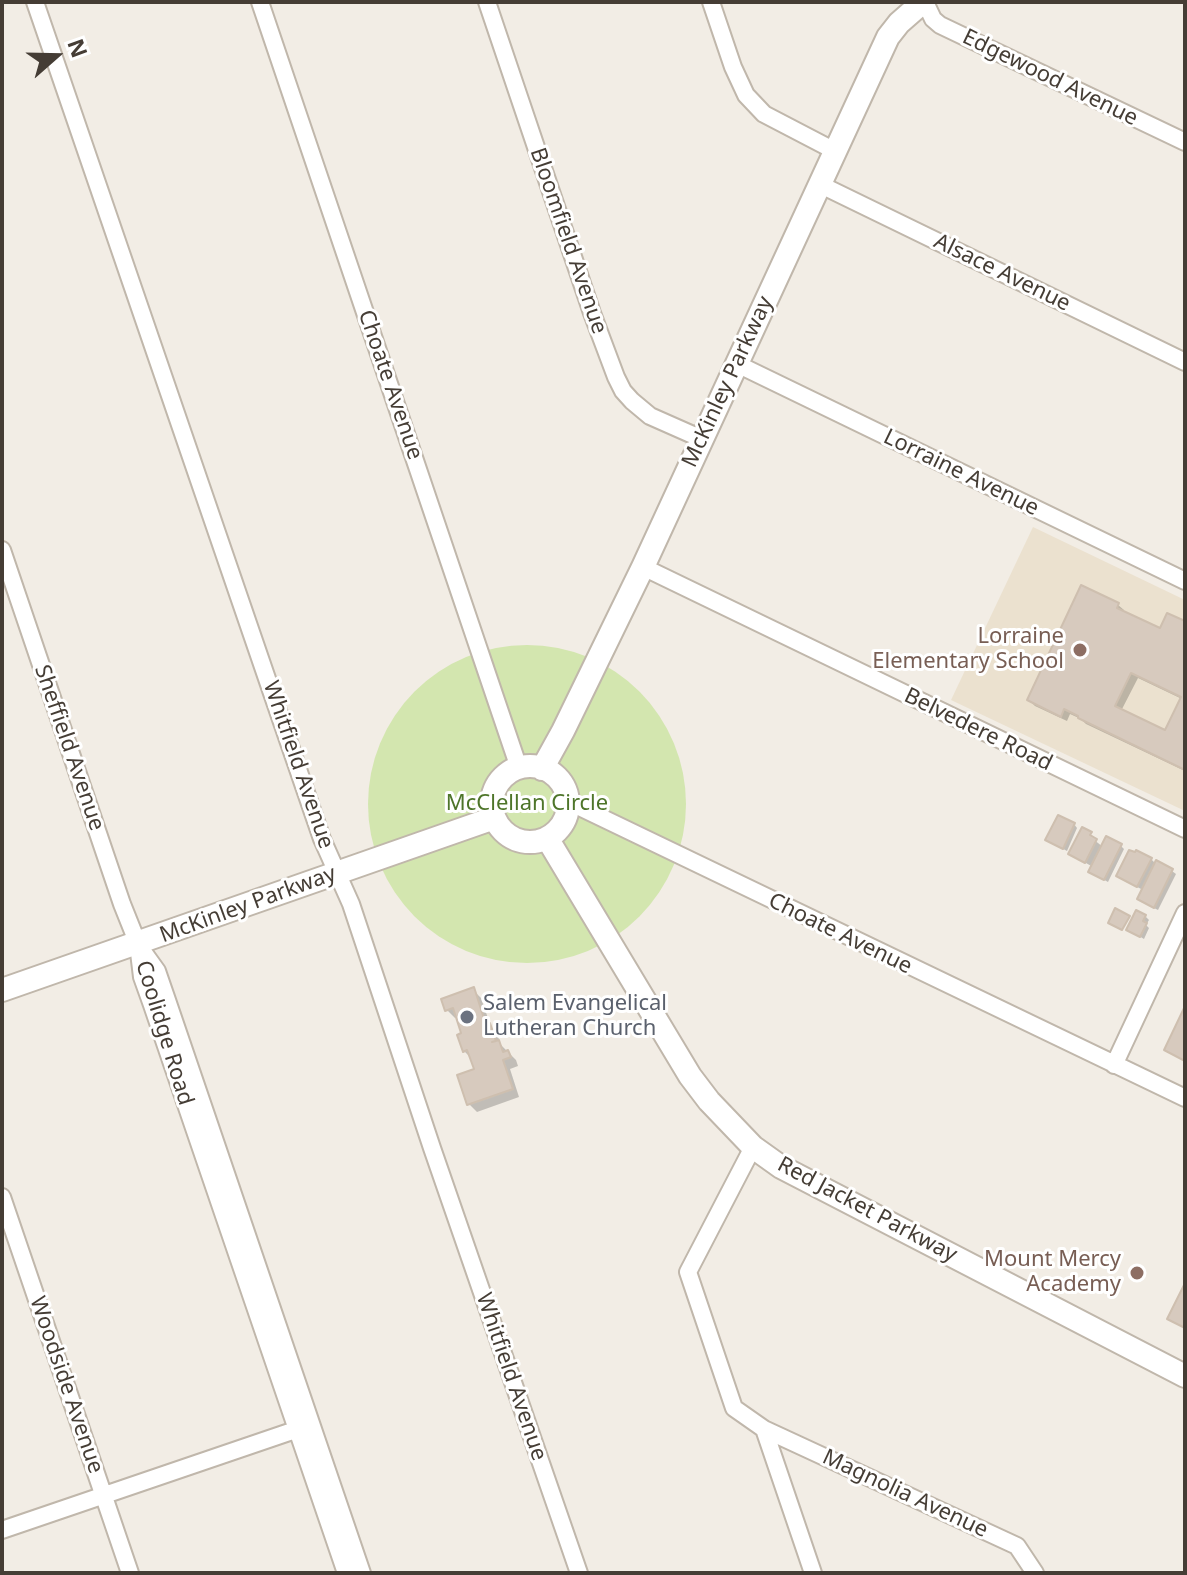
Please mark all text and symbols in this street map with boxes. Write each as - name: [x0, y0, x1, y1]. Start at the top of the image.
- north arrow: [16, 16, 96, 96]
- street label: Edgewood Avenue: [958, 24, 1142, 132]
- text: N: [61, 34, 96, 61]
- street label: Bloomfield Avenue: [524, 145, 612, 337]
- street label: Alsace Avenue: [929, 229, 1075, 317]
- street label: McKinley Parkway: [677, 292, 779, 472]
- street label: Choate Avenue: [352, 307, 428, 463]
- street label: Lorraine Avenue: [879, 424, 1043, 522]
- place label: Lorraine Elementary School: [872, 624, 1064, 676]
- marker: Lorraine Elementary School: [1071, 641, 1089, 659]
- street label: Sheffield Avenue: [28, 662, 110, 834]
- street label: Whitfield Avenue: [257, 678, 339, 852]
- street label: Belvedere Road: [900, 683, 1056, 777]
- park label: McClellan Circle: [446, 791, 608, 817]
- street label: McKinley Parkway: [156, 861, 340, 949]
- street label: Choate Avenue: [764, 888, 916, 980]
- street label: Coolidge Road: [129, 957, 199, 1109]
- place label: Salem Evangelical Lutheran Church: [483, 991, 667, 1042]
- marker: Salem Evangelical Lutheran Church: [458, 1008, 476, 1026]
- street label: Red Jacket Parkway: [773, 1152, 961, 1268]
- place label: Mount Mercy Academy: [984, 1247, 1121, 1298]
- marker: Mount Mercy Academy: [1128, 1264, 1146, 1282]
- street label: Whitfield Avenue: [470, 1290, 552, 1464]
- street label: Woodside Avenue: [23, 1293, 109, 1477]
- street label: Magnolia Avenue: [818, 1444, 992, 1544]

